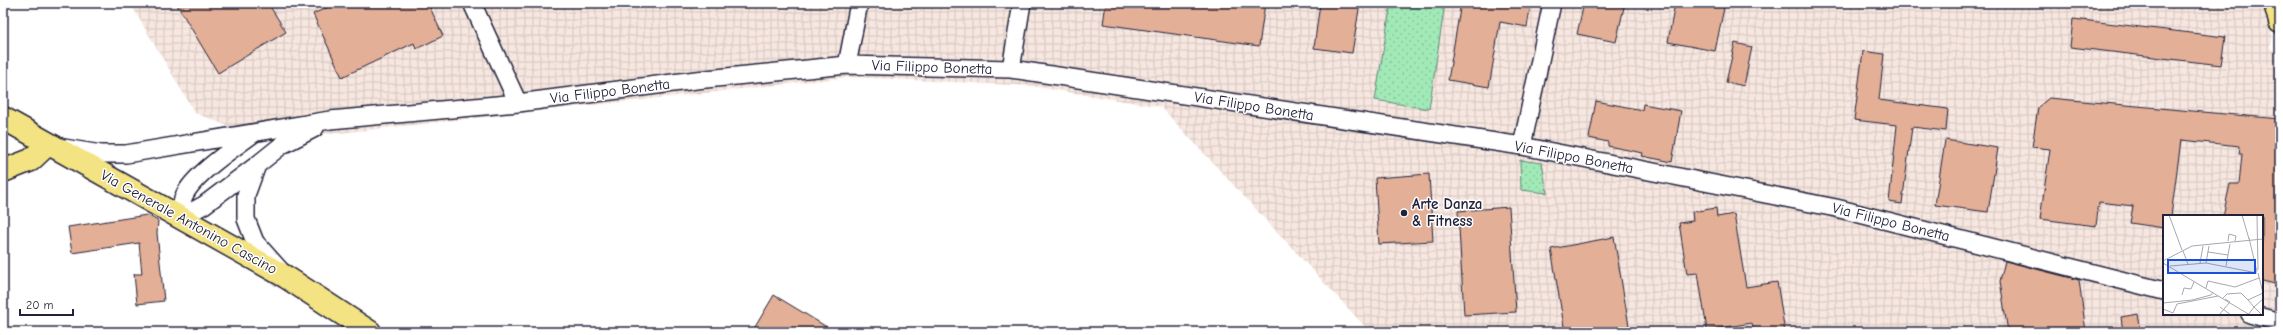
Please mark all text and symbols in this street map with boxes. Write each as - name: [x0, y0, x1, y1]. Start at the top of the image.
- street label: Via Filippo Bonetta: [871, 56, 993, 78]
- street label: Via Filippo Bonetta: [549, 75, 671, 107]
- street label: Via Filippo Bonetta: [1193, 88, 1315, 124]
- street label: Via Filippo Bonetta: [1513, 137, 1635, 177]
- street label: Via Generale Antonino Cascino: [98, 166, 281, 278]
- place label: Arte Danza & Fitness: [1412, 195, 1483, 230]
- street label: Via Filippo Bonetta: [1830, 199, 1952, 245]
- marker: Arte Danza & Fitness: [1399, 208, 1409, 218]
- inset map: [2163, 215, 2263, 315]
- scale bar: [20, 291, 73, 317]
- text: 20 m: [26, 298, 54, 312]

